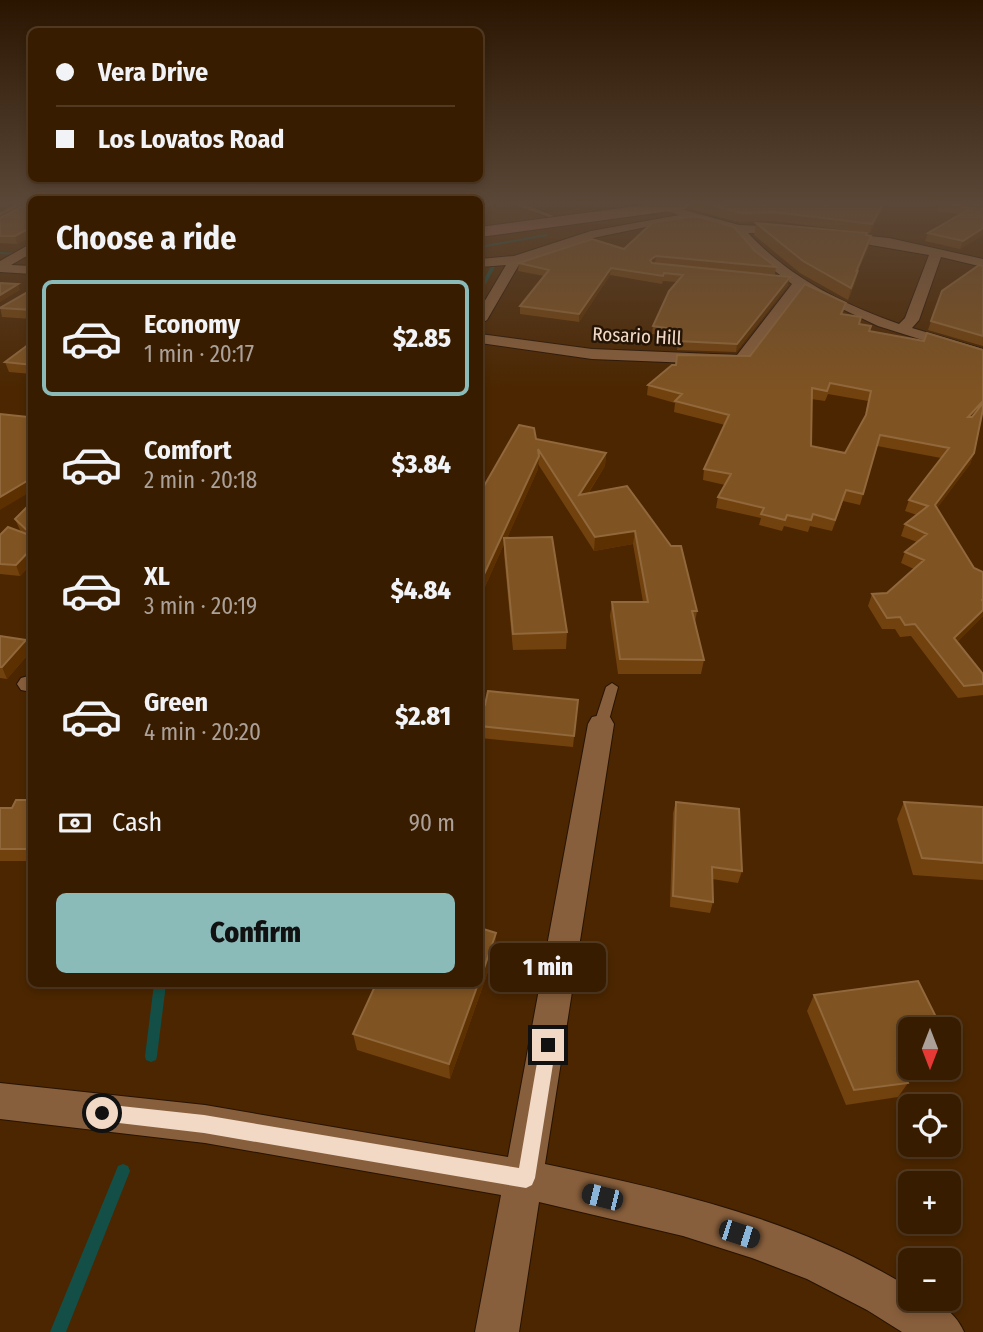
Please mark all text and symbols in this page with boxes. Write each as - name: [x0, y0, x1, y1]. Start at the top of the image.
- text: Vera Drive: [98, 57, 208, 88]
- text: Los Lovatos Road: [98, 124, 285, 155]
- text: Choose a ride: [56, 219, 237, 257]
- icon: car: [60, 307, 123, 370]
- text: Economy: [144, 309, 240, 340]
- street label: Rosario Hill: [592, 322, 682, 350]
- text: $2.85: [393, 323, 451, 354]
- text: 1 min · 20:17: [144, 340, 254, 368]
- icon: car: [60, 433, 123, 496]
- text: Comfort: [144, 435, 232, 466]
- text: $3.84: [392, 449, 451, 480]
- text: 2 min · 20:18: [144, 466, 257, 494]
- icon: car: [60, 559, 123, 622]
- text: XL: [144, 561, 170, 592]
- text: $4.84: [391, 575, 451, 606]
- text: 3 min · 20:19: [144, 592, 257, 620]
- icon: car: [60, 685, 123, 748]
- text: Green: [144, 687, 208, 718]
- text: $2.81: [395, 701, 451, 732]
- text: 4 min · 20:20: [144, 718, 261, 746]
- icon: cash: [56, 804, 94, 842]
- text: Cash: [112, 807, 162, 838]
- text: 90 m: [409, 809, 455, 837]
- button: Confirm: [56, 893, 455, 973]
- callout: 1 min: [490, 944, 606, 992]
- text: 1 min: [523, 953, 573, 981]
- north arrow: [898, 1017, 961, 1080]
- map controls: [898, 1017, 961, 1311]
- route end: [532, 1029, 564, 1061]
- button: locate: [898, 1094, 961, 1157]
- route start: [86, 1097, 118, 1129]
- button: +: [898, 1171, 961, 1234]
- car: [580, 1182, 625, 1212]
- car: [716, 1218, 763, 1250]
- button: −: [898, 1248, 961, 1311]

